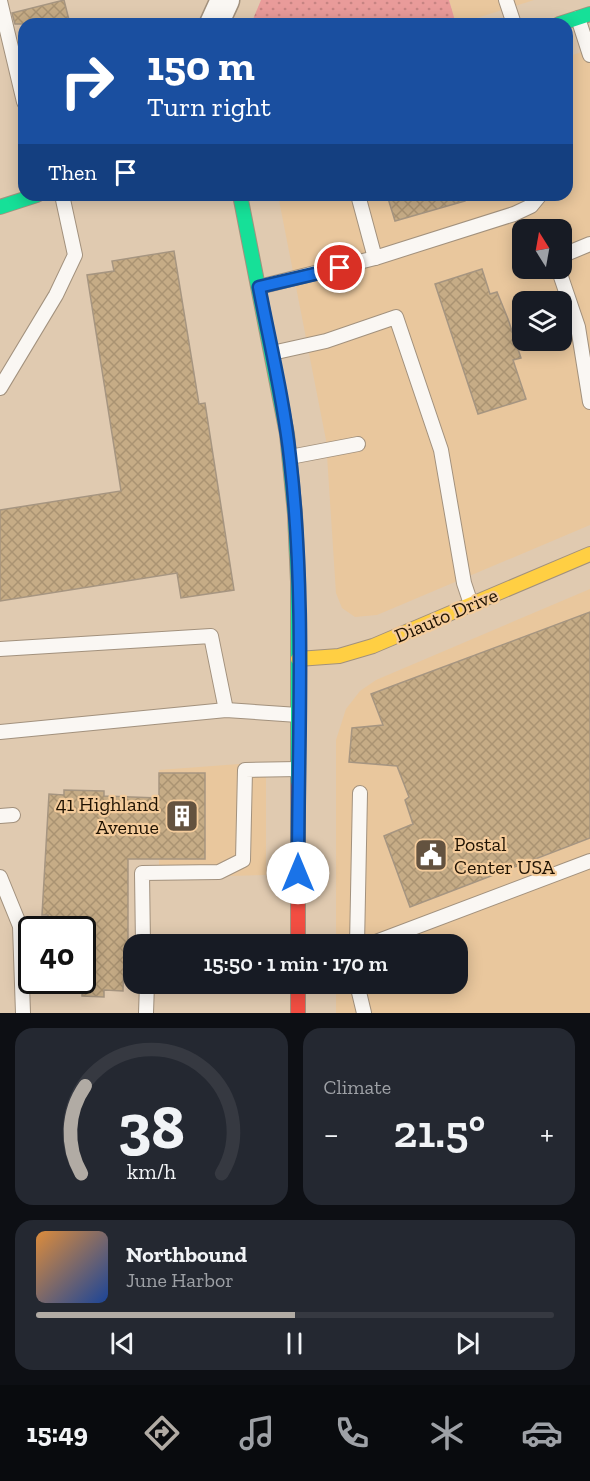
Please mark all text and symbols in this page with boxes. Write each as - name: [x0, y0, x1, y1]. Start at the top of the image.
- text: 150 m: [147, 40, 255, 91]
- icon: right: [48, 42, 126, 120]
- text: Turn right: [147, 91, 271, 123]
- icon: arrive: [109, 156, 142, 189]
- text: Then: [48, 159, 97, 186]
- north arrow: [512, 219, 572, 279]
- map controls: [512, 219, 572, 351]
- pin: [314, 242, 365, 293]
- icon: arrive: [323, 251, 356, 284]
- button: layers: [512, 291, 572, 351]
- street label: Diauto Drive: [391, 582, 501, 648]
- place label: 41 Highland Avenue: [56, 792, 159, 839]
- building icon: 41 Highland Avenue: [164, 798, 200, 834]
- place label: Postal Center USA: [454, 832, 556, 879]
- public building icon: Postal Center USA: [413, 837, 449, 873]
- position arrow: [266, 841, 330, 905]
- speed limit sign: 40: [18, 916, 96, 994]
- text: 15:50 · 1 min · 170 m: [203, 950, 388, 977]
- text: Climate: [324, 1075, 391, 1099]
- text: 38: [118, 1089, 185, 1164]
- text: 21.5°: [394, 1105, 485, 1159]
- text: −: [324, 1114, 339, 1153]
- text: +: [540, 1114, 554, 1153]
- text: km/h: [127, 1159, 176, 1184]
- text: Northbound: [126, 1241, 247, 1268]
- text: June Harbor: [126, 1268, 234, 1292]
- icon: previous: [106, 1327, 139, 1360]
- icon: pause: [278, 1327, 311, 1360]
- icon: next: [451, 1327, 484, 1360]
- icon: directions: [141, 1412, 183, 1454]
- icon: music: [236, 1412, 278, 1454]
- icon: phone: [331, 1412, 373, 1454]
- icon: climate: [426, 1412, 468, 1454]
- icon: car: [521, 1412, 563, 1454]
- text: 15:49: [27, 1417, 88, 1449]

